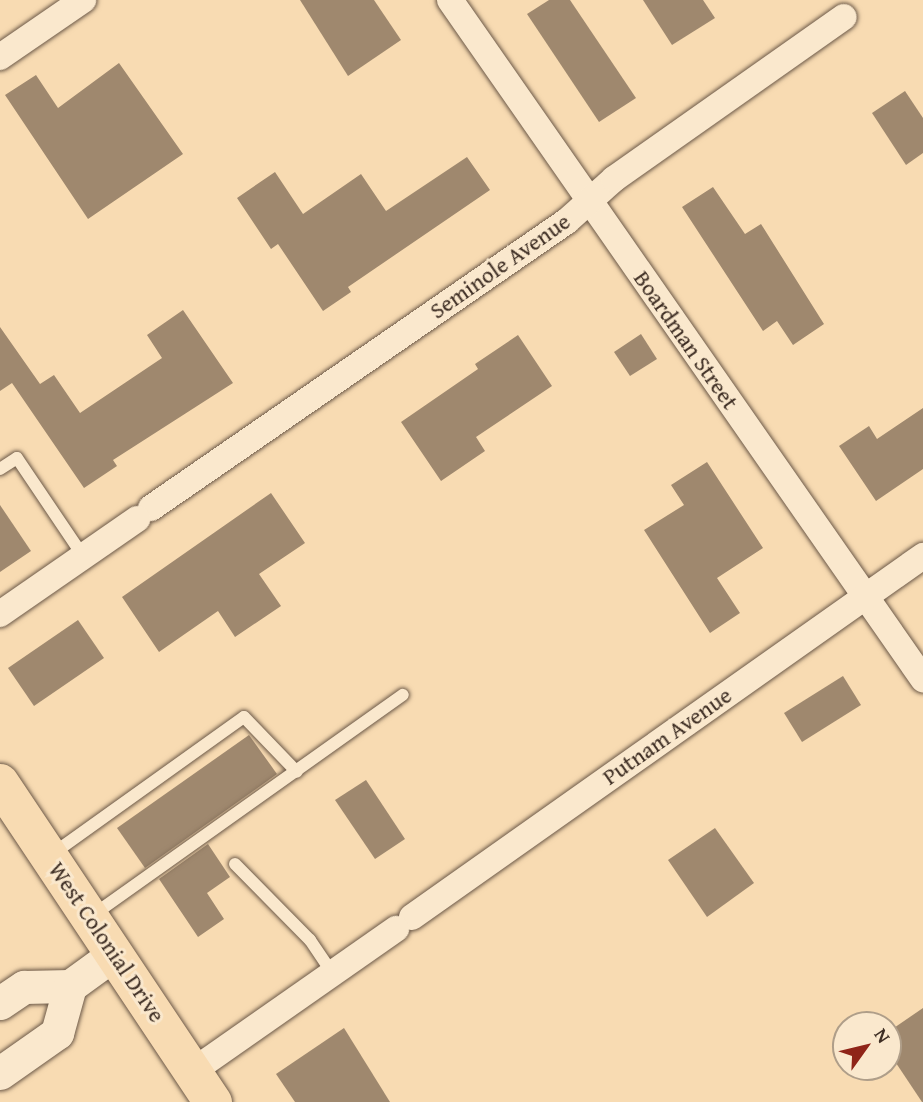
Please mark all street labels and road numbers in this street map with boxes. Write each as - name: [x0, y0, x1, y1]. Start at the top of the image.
- street label: Seminole Avenue: [425, 207, 575, 325]
- street label: Boardman Street: [628, 265, 744, 415]
- street label: Putnam Avenue: [597, 681, 737, 791]
- street label: West Colonial Drive: [43, 857, 171, 1027]

